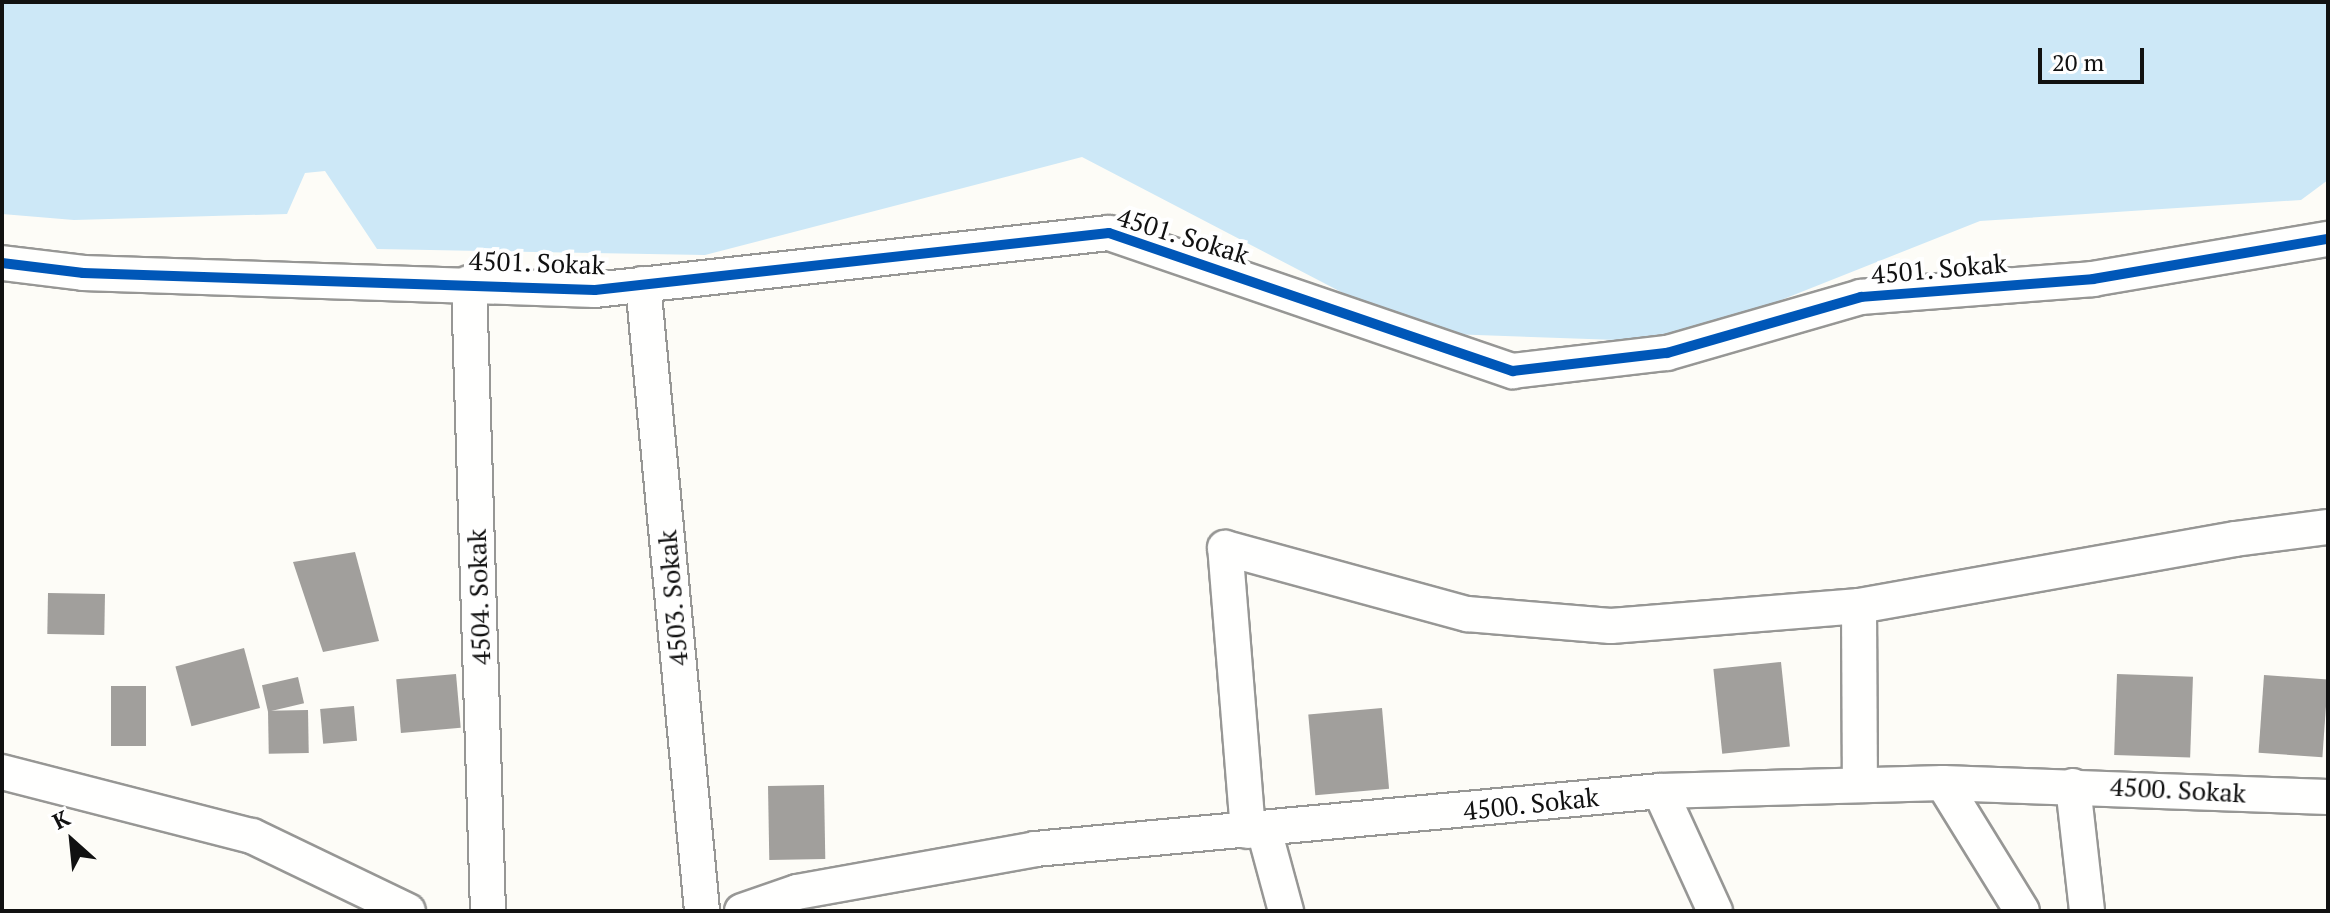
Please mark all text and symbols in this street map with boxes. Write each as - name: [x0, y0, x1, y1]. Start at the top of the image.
- scale bar: [2042, 32, 2148, 82]
- text: 20 m: [2052, 46, 2104, 78]
- street label: 4501. Sokak: [1113, 201, 1253, 271]
- street label: 4501. Sokak: [468, 245, 606, 281]
- street label: 4501. Sokak: [1869, 247, 2009, 291]
- street label: 4504. Sokak: [461, 528, 497, 666]
- street label: 4503. Sokak: [651, 528, 695, 668]
- street label: 4500. Sokak: [2109, 771, 2247, 809]
- street label: 4500. Sokak: [1461, 781, 1601, 827]
- north arrow: [32, 801, 112, 881]
- text: K: [47, 803, 74, 836]

